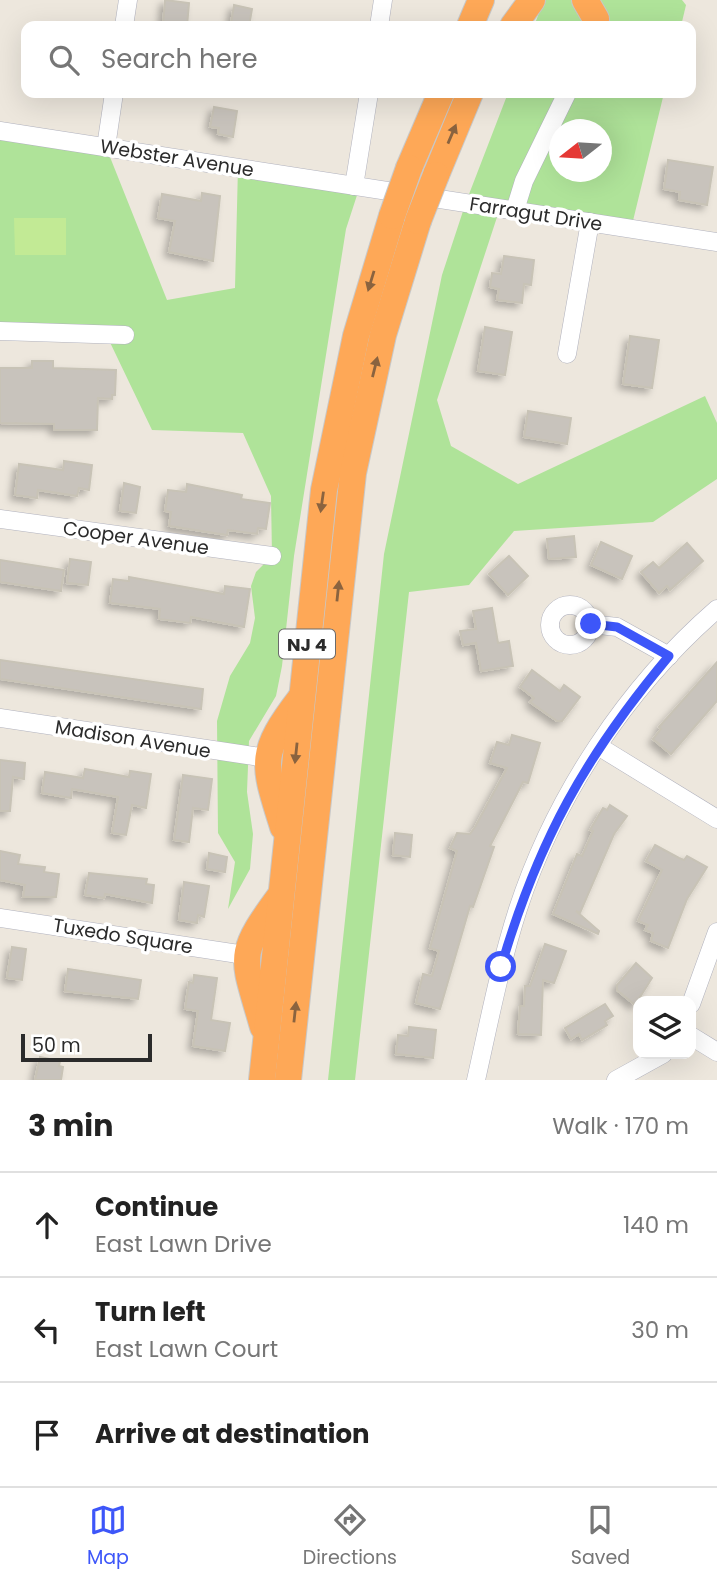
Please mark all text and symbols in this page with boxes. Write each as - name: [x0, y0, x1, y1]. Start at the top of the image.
- search box: [21, 21, 696, 98]
- icon: search: [45, 41, 83, 79]
- text: Search here: [101, 41, 258, 77]
- north arrow: [549, 119, 612, 182]
- one-way arrow: [447, 123, 458, 144]
- street label: Webster Avenue: [98, 133, 256, 183]
- street label: Farragut Drive: [468, 190, 604, 238]
- one-way arrow: [366, 270, 376, 291]
- one-way arrow: [370, 356, 381, 378]
- one-way arrow: [317, 492, 328, 514]
- street label: Cooper Avenue: [61, 514, 211, 562]
- one-way arrow: [333, 580, 344, 602]
- route end: [575, 608, 606, 639]
- road number: NJ 4: [279, 630, 335, 658]
- street label: Madison Avenue: [53, 713, 213, 765]
- one-way arrow: [290, 742, 301, 764]
- street label: Tuxedo Square: [51, 912, 195, 960]
- route start: [485, 951, 516, 982]
- map controls: [633, 996, 696, 1059]
- button: layers: [633, 996, 696, 1059]
- one-way arrow: [290, 1001, 301, 1023]
- scale bar: [21, 1031, 152, 1063]
- text: 50 m: [32, 1032, 81, 1059]
- text: 3 min: [28, 1104, 113, 1147]
- text: Walk · 170 m: [552, 1110, 689, 1142]
- text: Continue: [95, 1189, 218, 1225]
- icon: ahead: [28, 1206, 66, 1244]
- text: 140 m: [623, 1209, 689, 1241]
- text: East Lawn Drive: [95, 1228, 272, 1260]
- text: Turn left: [95, 1294, 206, 1330]
- icon: left: [28, 1311, 66, 1349]
- text: 30 m: [631, 1314, 689, 1346]
- text: East Lawn Court: [95, 1333, 278, 1365]
- icon: arrive: [28, 1416, 66, 1454]
- text: Arrive at destination: [95, 1416, 370, 1452]
- tab: Map: [87, 1501, 129, 1572]
- tab: Directions: [303, 1501, 397, 1572]
- tab: Saved: [571, 1501, 630, 1572]

